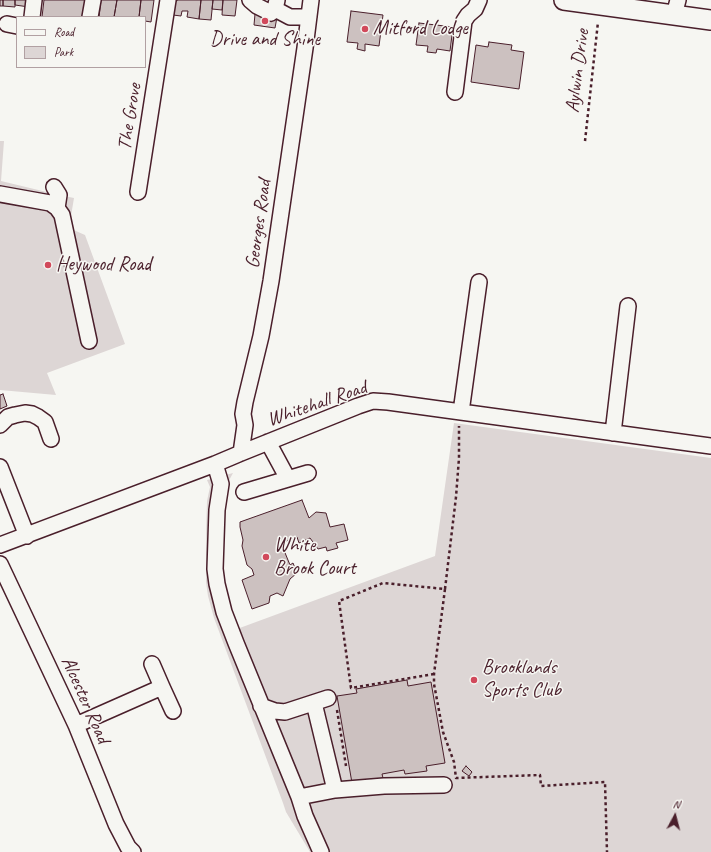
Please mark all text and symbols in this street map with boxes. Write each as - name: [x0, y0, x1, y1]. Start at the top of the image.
- legend: [16, 16, 146, 68]
- marker: Drive and Shine: [260, 16, 270, 26]
- place label: Mitford Lodge: [373, 17, 468, 41]
- text: Road: [54, 24, 74, 40]
- marker: Mitford Lodge: [360, 24, 370, 34]
- place label: Drive and Shine: [210, 28, 320, 52]
- street label: Aylwin Drive: [561, 28, 595, 114]
- text: Park: [54, 44, 73, 60]
- street label: The Grove: [113, 82, 147, 152]
- street label: Georges Road: [241, 178, 277, 270]
- place label: Heywood Road: [56, 253, 151, 277]
- marker: Heywood Road: [43, 260, 53, 270]
- street label: Whitehall Road: [264, 376, 370, 432]
- place label: White Brook Court: [274, 534, 356, 581]
- marker: White Brook Court: [261, 552, 271, 562]
- street label: Alcester Road: [55, 653, 115, 747]
- place label: Brooklands Sports Club: [482, 656, 561, 703]
- marker: Brooklands Sports Club: [469, 675, 479, 685]
- north arrow: [655, 796, 695, 836]
- text: N: [672, 797, 681, 811]

